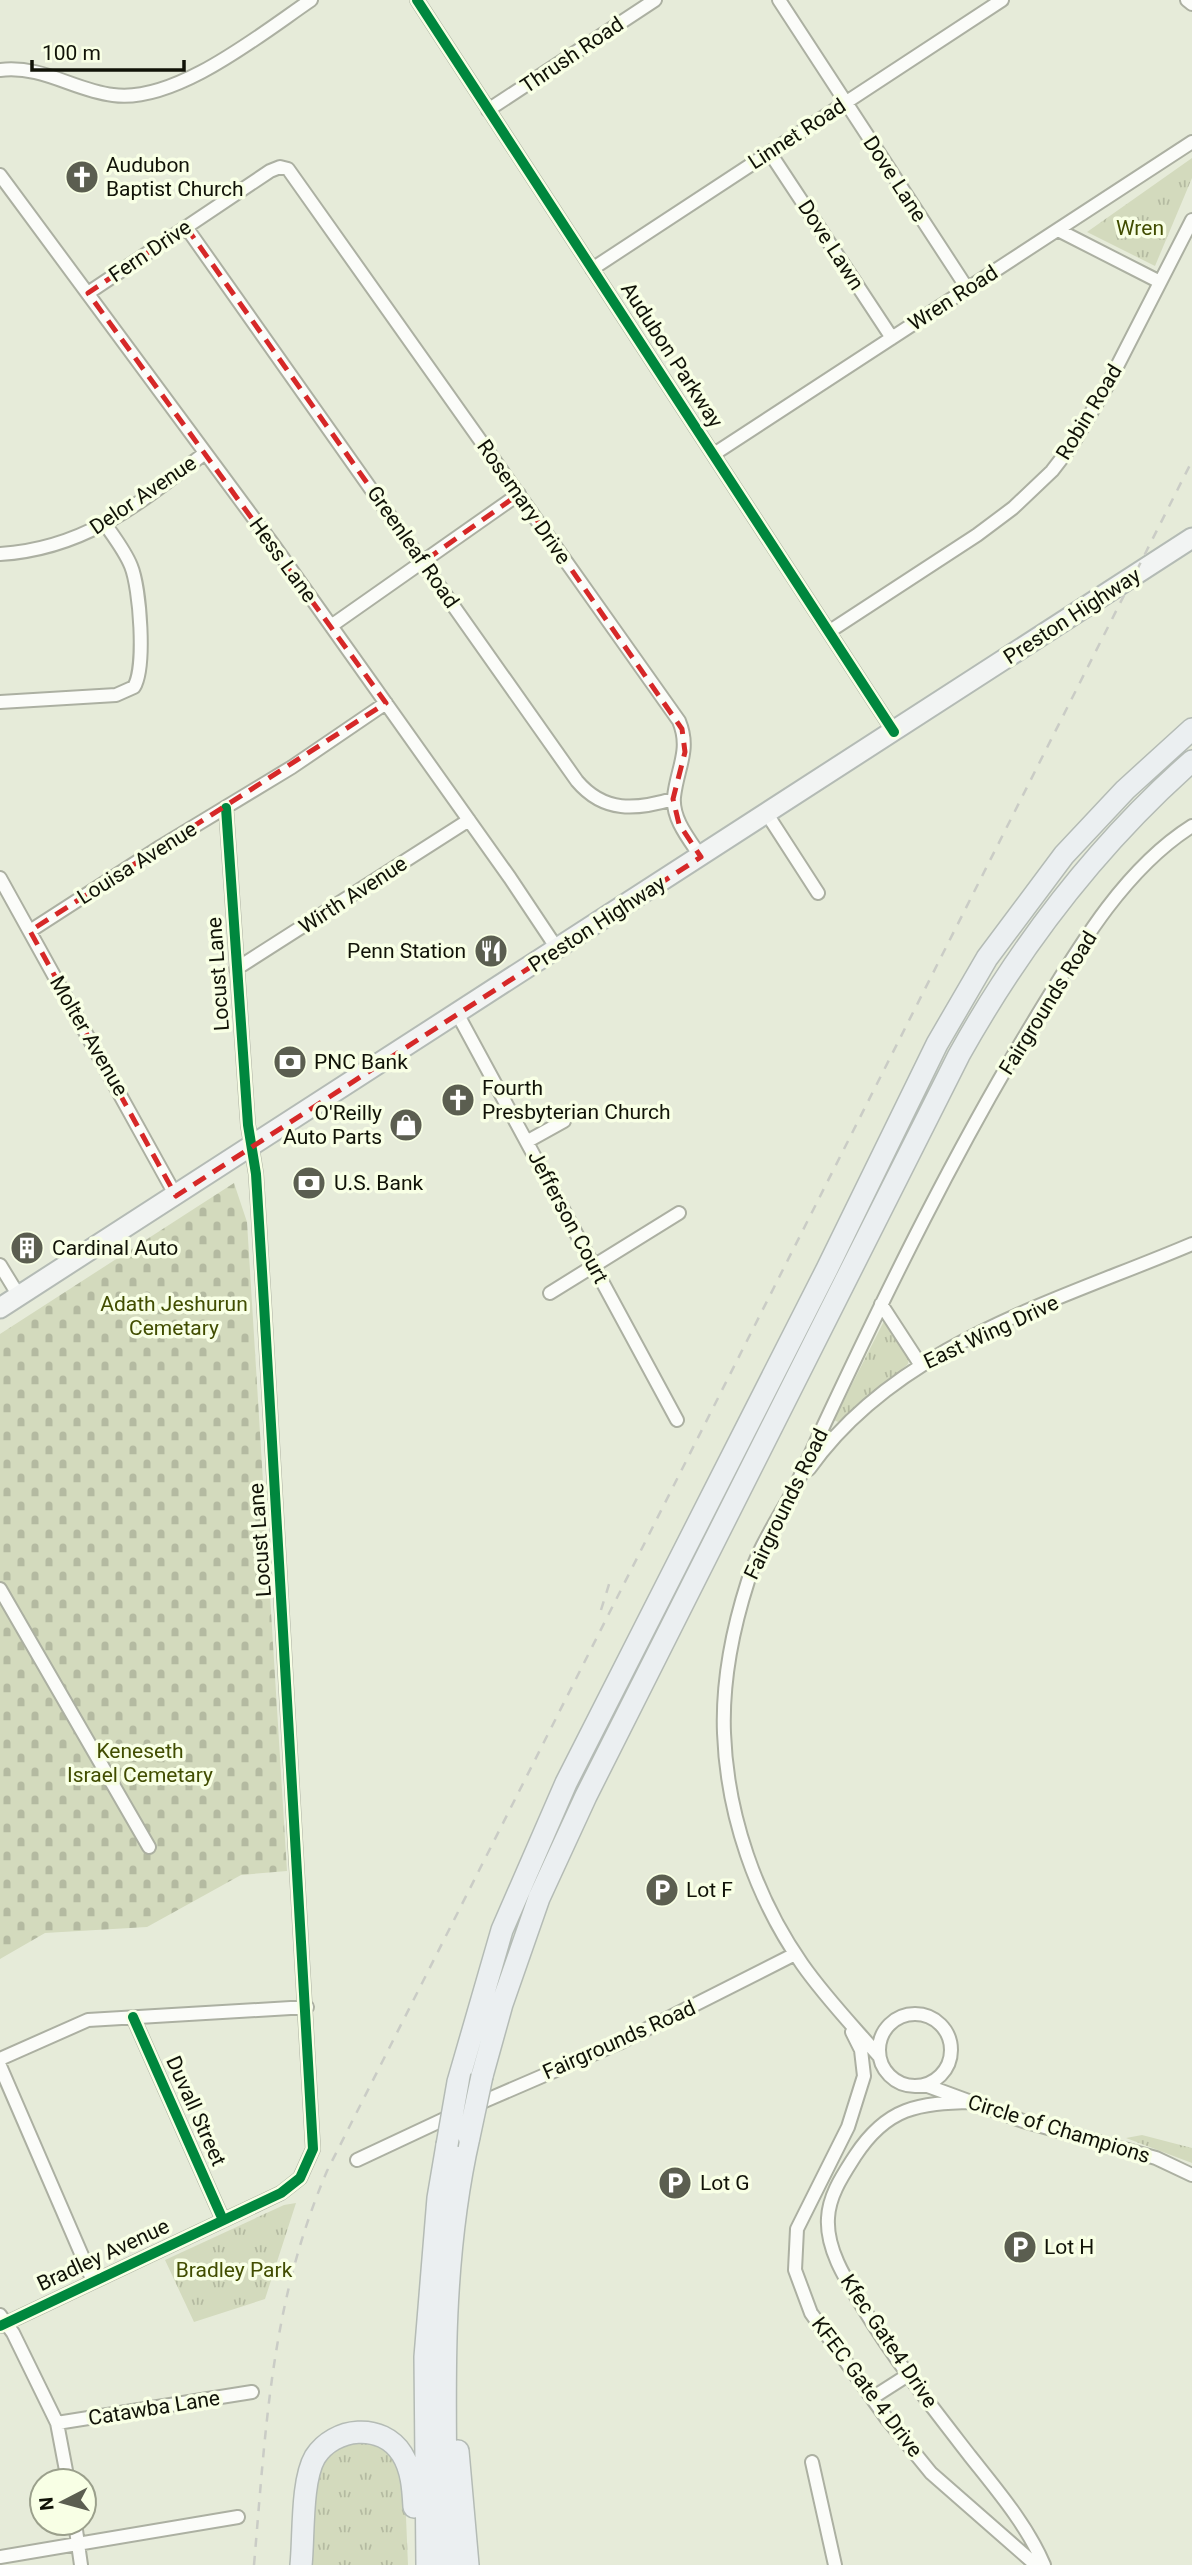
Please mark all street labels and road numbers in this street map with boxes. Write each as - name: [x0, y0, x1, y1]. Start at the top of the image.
- street label: Thrush Road: [516, 12, 628, 98]
- street label: Linnet Road: [744, 94, 850, 174]
- street label: Dove Lane: [858, 132, 932, 226]
- street label: Dove Lawn: [793, 196, 869, 294]
- street label: Fern Drive: [104, 215, 196, 287]
- street label: Wren Road: [904, 260, 1002, 336]
- street label: Audubon Parkway: [616, 278, 728, 432]
- street label: Robin Road: [1051, 360, 1127, 464]
- street label: Rosemary Drive: [472, 435, 576, 569]
- street label: Delor Avenue: [85, 451, 201, 539]
- street label: Greenleaf Road: [362, 481, 464, 613]
- street label: Hess Lane: [244, 513, 322, 607]
- street label: Preston Highway: [999, 563, 1145, 669]
- street label: Louisa Avenue: [73, 817, 201, 909]
- street label: Wirth Avenue: [295, 851, 411, 939]
- street label: Preston Highway: [524, 871, 670, 977]
- street label: Locust Lane: [202, 916, 234, 1032]
- street label: Fairgrounds Road: [994, 927, 1102, 1079]
- street label: Molter Avenue: [45, 972, 133, 1100]
- street label: Jefferson Court: [523, 1147, 613, 1288]
- street label: East Wing Drive: [920, 1290, 1062, 1374]
- street label: Fairgrounds Road: [739, 1425, 833, 1583]
- street label: Locust Lane: [244, 1482, 276, 1598]
- street label: Fairgrounds Road: [539, 1996, 699, 2084]
- street label: Duvall Street: [161, 2052, 231, 2170]
- street label: Circle of Champions: [965, 2090, 1153, 2168]
- street label: Bradley Avenue: [33, 2214, 173, 2296]
- street label: Kfec Gate4 Drive: [836, 2270, 942, 2412]
- street label: KFEC Gate 4 Drive: [807, 2312, 927, 2462]
- street label: Catawba Lane: [86, 2386, 222, 2430]

